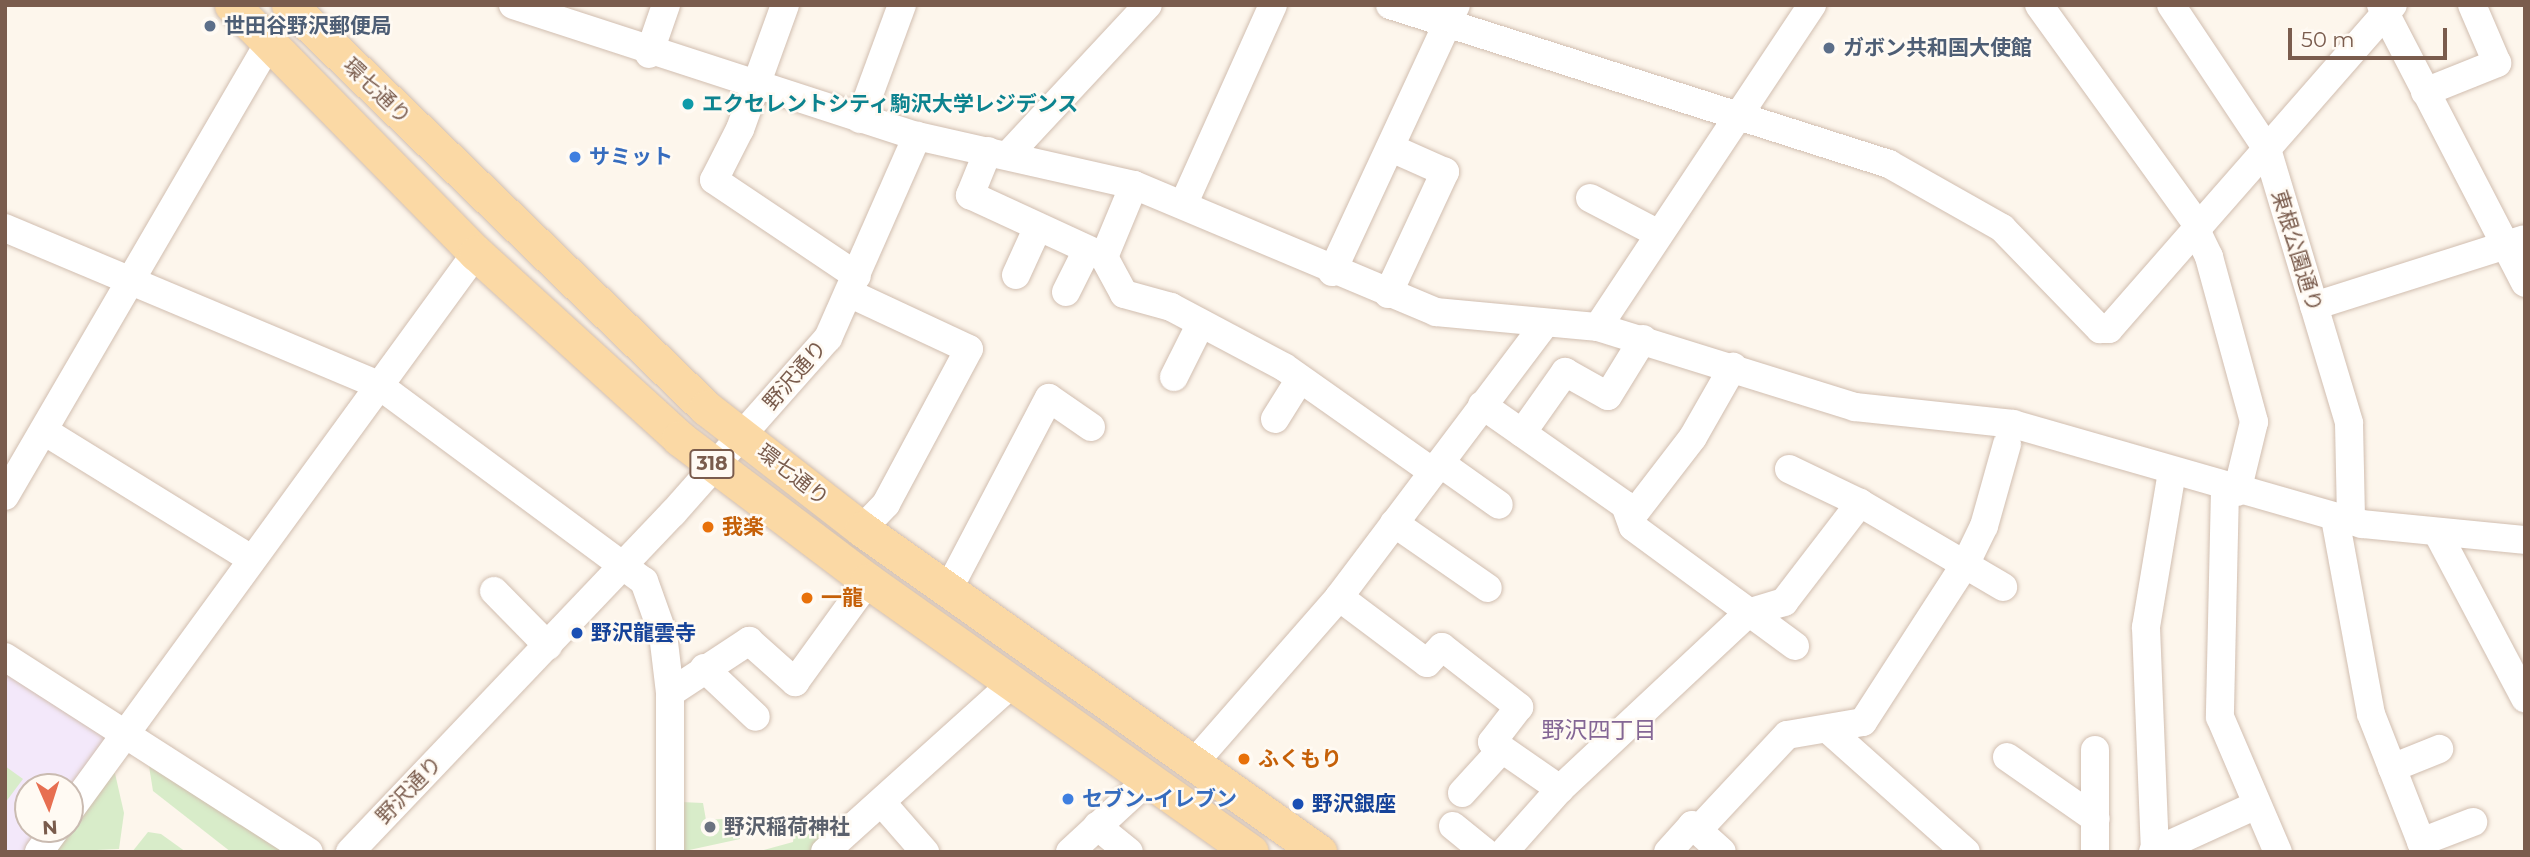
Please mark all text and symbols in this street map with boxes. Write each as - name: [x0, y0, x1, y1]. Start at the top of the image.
- place label: 世田谷野沢郵便局: [224, 13, 392, 39]
- scale bar: [2292, 14, 2451, 58]
- marker: 世田谷野沢郵便局: [202, 18, 218, 34]
- text: 50 m: [2301, 27, 2355, 52]
- place label: ガボン共和国大使館: [1843, 35, 2032, 61]
- marker: ガボン共和国大使館: [1821, 40, 1837, 56]
- street label: 環七通り: [338, 53, 416, 129]
- place label: エクセレントシティ駒沢大学レジデンス: [702, 91, 1080, 117]
- marker: エクセレントシティ駒沢大学レジデンス: [680, 96, 696, 112]
- place label: サミット: [589, 144, 673, 170]
- marker: サミット: [567, 149, 583, 165]
- street label: 東根公園通り: [2267, 187, 2327, 315]
- street label: 野沢通り: [758, 335, 832, 415]
- street label: 環七通り: [752, 439, 834, 511]
- road number: 318: [689, 449, 735, 480]
- place label: 我楽: [722, 514, 764, 540]
- marker: 我楽: [700, 519, 716, 535]
- place label: 一龍: [821, 585, 863, 611]
- marker: 一龍: [799, 590, 815, 606]
- place label: 野沢龍雲寺: [591, 620, 696, 646]
- marker: 野沢龍雲寺: [569, 625, 585, 641]
- district label: 野沢四丁目: [1542, 716, 1656, 744]
- place label: ふくもり: [1258, 746, 1342, 772]
- street label: 野沢通り: [371, 751, 447, 829]
- marker: ふくもり: [1236, 751, 1252, 767]
- north arrow: [14, 773, 84, 843]
- place label: セブン-イレブン: [1082, 786, 1237, 812]
- marker: セブン-イレブン: [1060, 791, 1076, 807]
- place label: 野沢銀座: [1312, 791, 1396, 817]
- marker: 野沢銀座: [1290, 796, 1306, 812]
- place label: 野沢稲荷神社: [724, 814, 850, 840]
- text: N: [42, 816, 58, 839]
- marker: 野沢稲荷神社: [702, 819, 718, 835]

